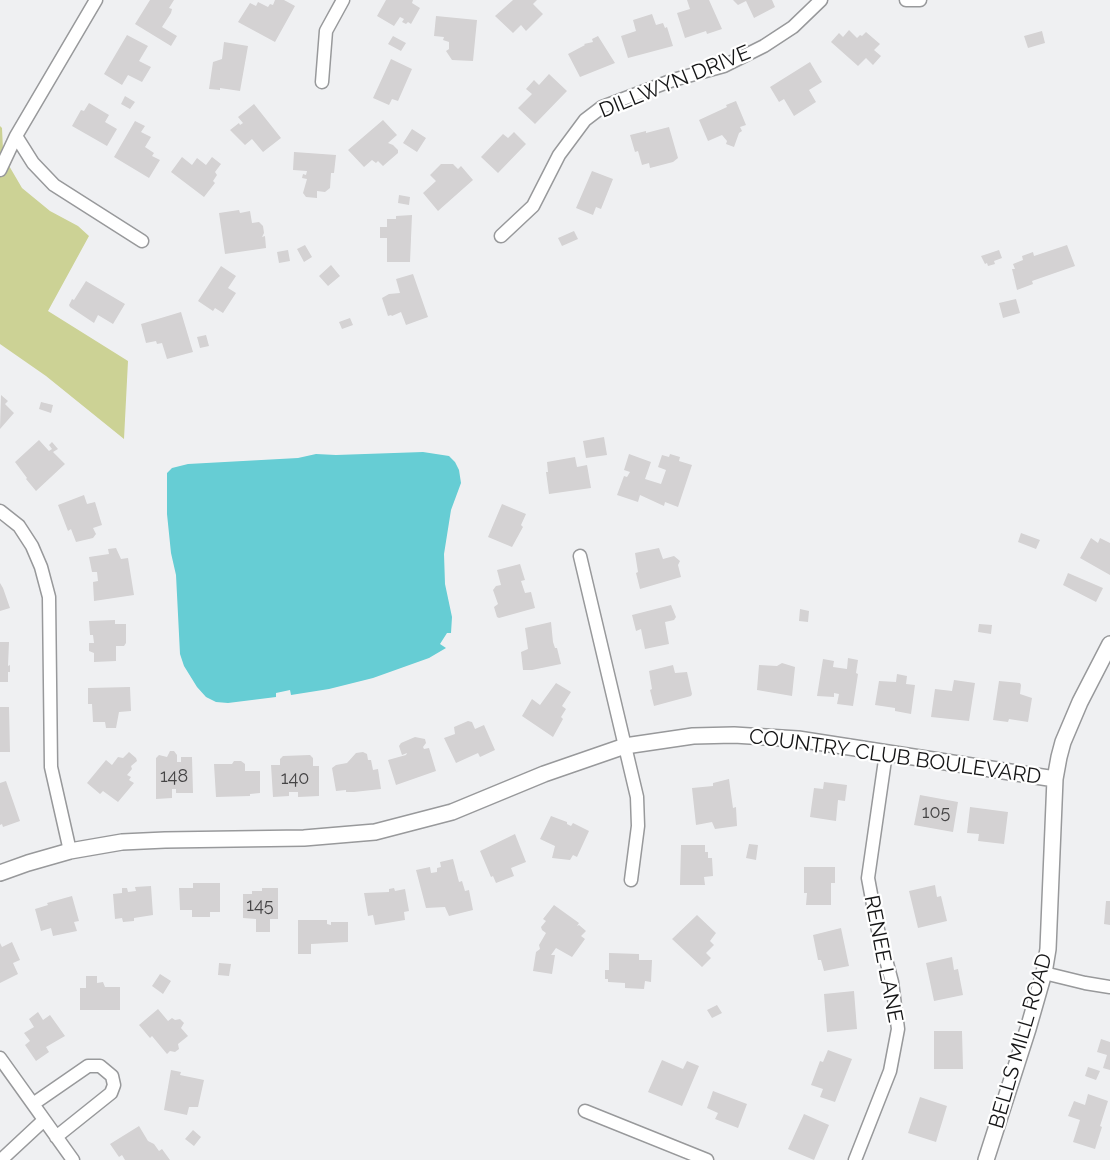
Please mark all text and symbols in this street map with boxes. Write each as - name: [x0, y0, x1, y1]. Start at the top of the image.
- street label: DILLWYN DRIVE: [596, 40, 754, 124]
- street label: COUNTRY CLUB BOULEVARD: [747, 724, 1043, 790]
- house number: 148: [160, 766, 188, 788]
- house number: 140: [281, 768, 309, 790]
- house number: 105: [922, 802, 950, 824]
- street label: RENEE LANE: [858, 893, 908, 1025]
- house number: 145: [246, 895, 274, 917]
- street label: BELLS MILL ROAD: [984, 951, 1058, 1131]

